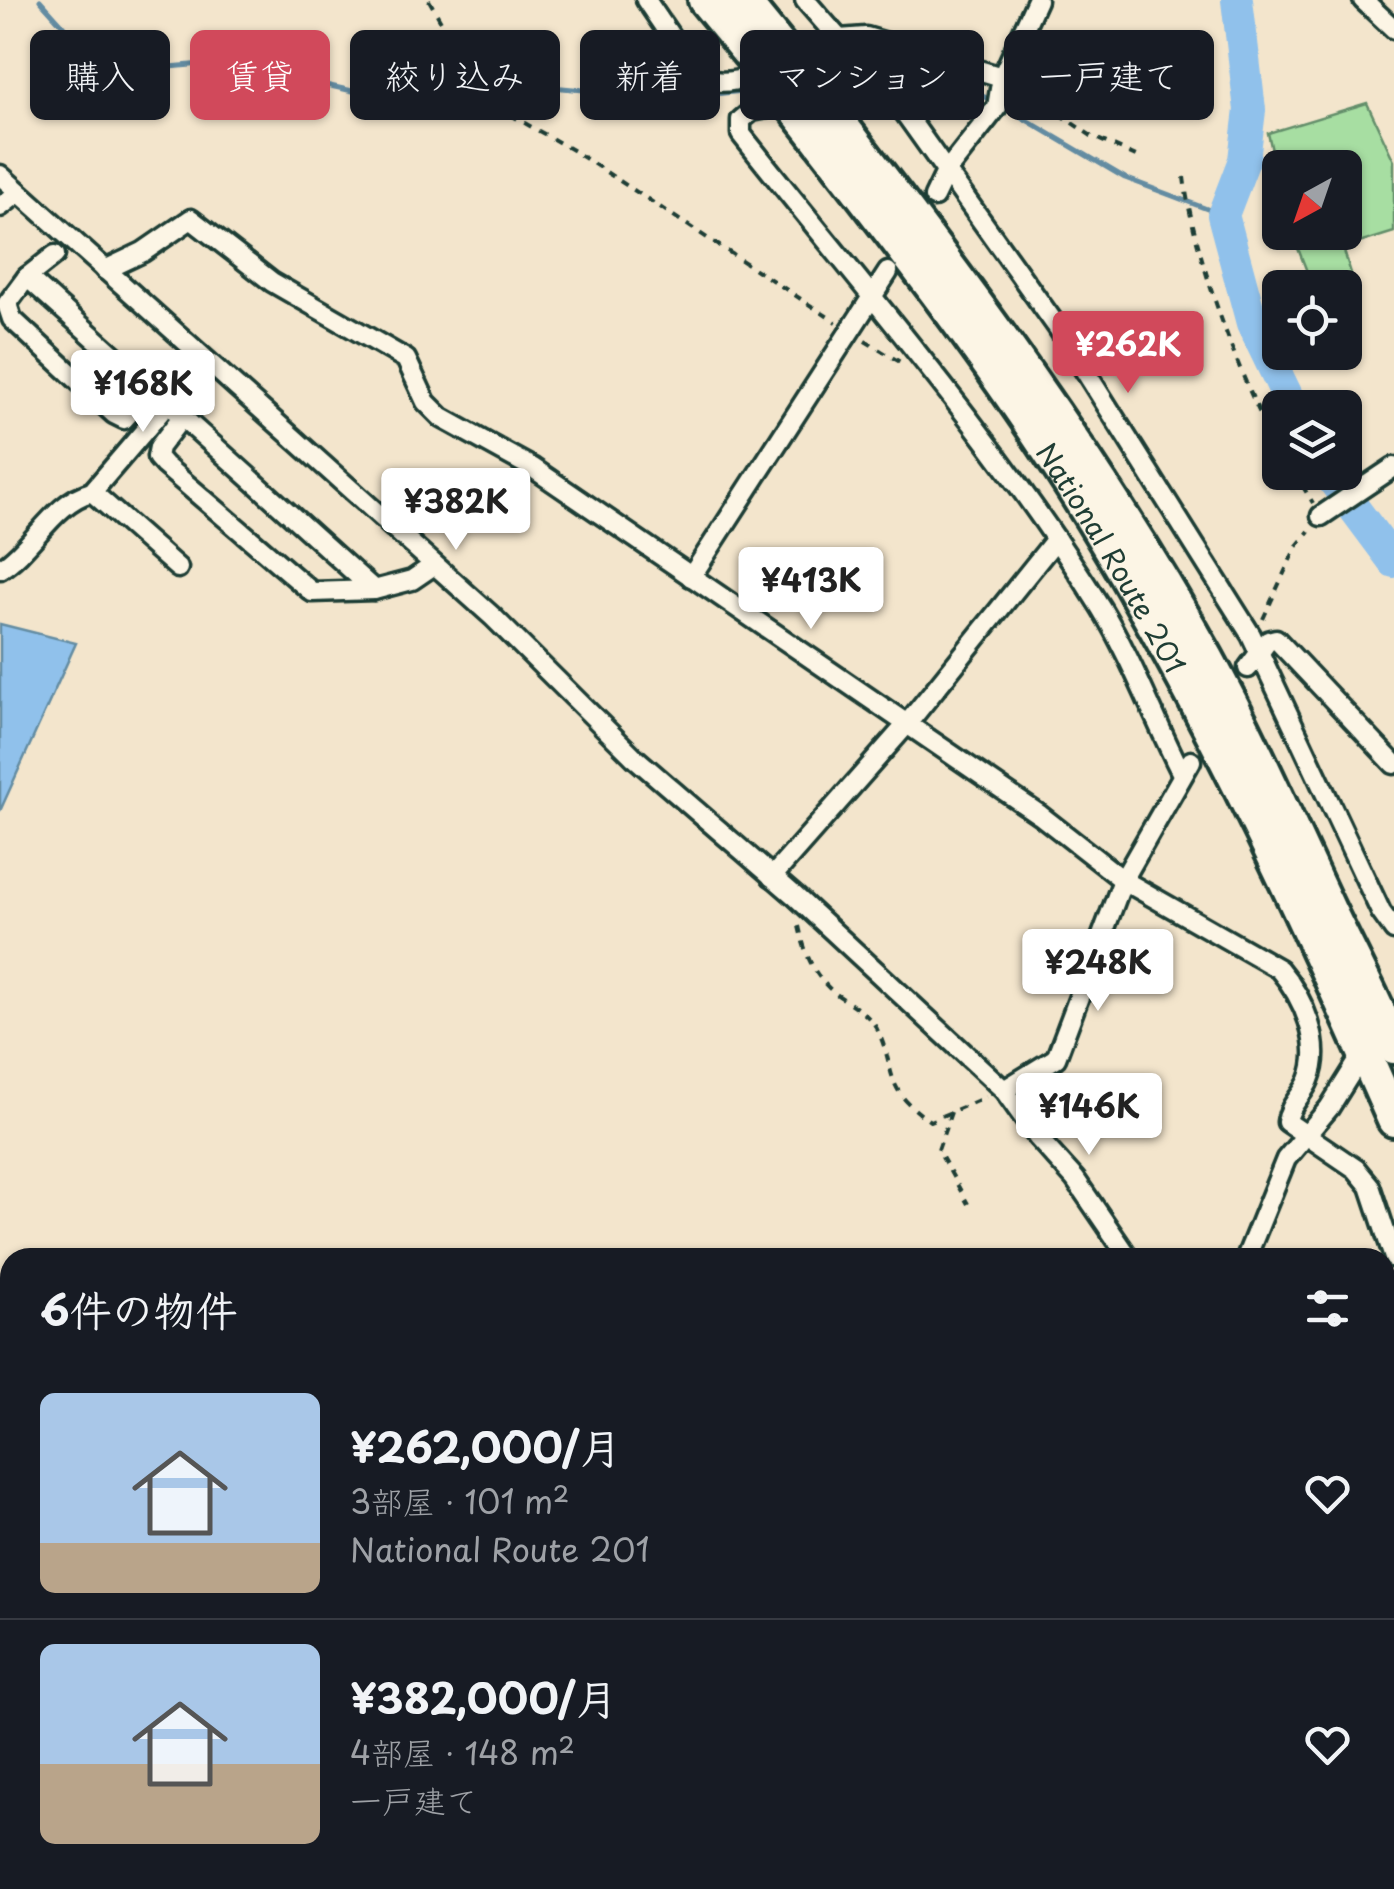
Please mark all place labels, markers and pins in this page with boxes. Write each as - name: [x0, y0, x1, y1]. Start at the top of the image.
- pin: ¥262K: [1058, 311, 1198, 396]
- pin: ¥168K: [73, 350, 213, 435]
- pin: ¥382K: [386, 468, 526, 553]
- pin: ¥413K: [741, 547, 881, 632]
- pin: ¥248K: [1028, 929, 1168, 1014]
- pin: ¥146K: [1019, 1073, 1159, 1158]

